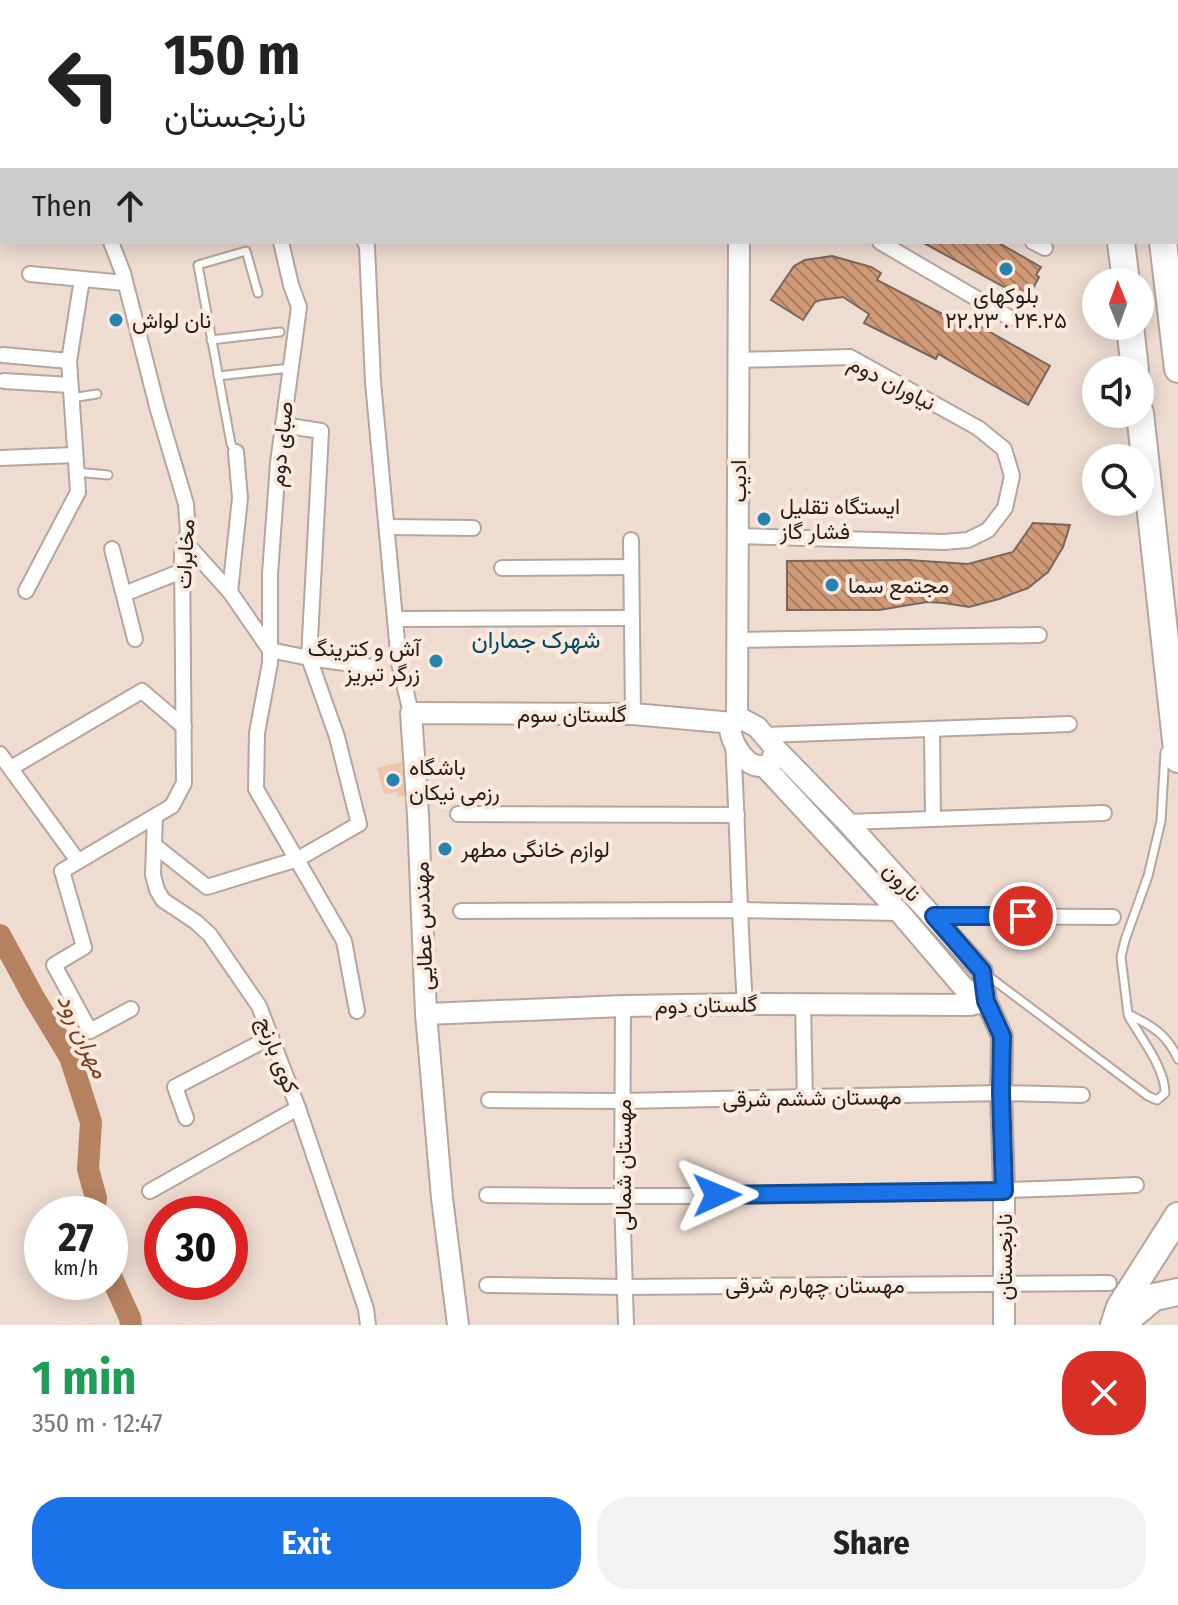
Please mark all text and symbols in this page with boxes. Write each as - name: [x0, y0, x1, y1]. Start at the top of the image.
- text: 150 m: [164, 22, 300, 89]
- icon: left: [32, 32, 136, 136]
- text: نارنجستان: [164, 93, 306, 137]
- icon: ahead: [108, 184, 152, 228]
- text: Then: [32, 188, 92, 224]
- marker: بلوکهای ۲۲.۲۳ . ۲۴.۲۵: [997, 260, 1015, 278]
- north arrow: [1082, 268, 1154, 340]
- map controls: [1082, 268, 1154, 516]
- place label: بلوکهای ۲۲.۲۳ . ۲۴.۲۵: [945, 282, 1067, 334]
- place label: نان لواش: [132, 307, 211, 334]
- marker: نان لواش: [107, 311, 125, 329]
- street label: نیاوران دوم: [843, 350, 940, 417]
- button: sound: [1082, 356, 1154, 428]
- street label: صبای دوم: [263, 400, 300, 488]
- button: search: [1082, 444, 1154, 516]
- street label: ادیب: [725, 460, 752, 502]
- place label: ایستگاه تقلیل فشار گاز: [779, 493, 900, 545]
- marker: ایستگاه تقلیل فشار گاز: [755, 510, 773, 528]
- street label: مخابرات: [170, 518, 200, 590]
- place label: مجتمع سما: [848, 572, 949, 600]
- marker: مجتمع سما: [823, 576, 841, 594]
- district label: شهرک جماران: [471, 626, 601, 655]
- place label: آش و کترینگ زرگر تبریز: [308, 635, 422, 687]
- marker: آش و کترینگ زرگر تبریز: [427, 652, 445, 670]
- street label: گلستان سوم: [517, 701, 627, 729]
- place label: باشگاه رزمی نیکان: [409, 754, 500, 806]
- marker: باشگاه رزمی نیکان: [384, 771, 402, 789]
- place label: لوازم خانگی مطهر: [460, 836, 610, 864]
- marker: لوازم خانگی مطهر: [436, 840, 454, 858]
- street label: نارون: [877, 857, 927, 907]
- street label: مهندس عطایی: [407, 861, 439, 991]
- pin: [989, 882, 1057, 950]
- icon: arrive: [1001, 894, 1045, 938]
- water label: مهران رود: [50, 989, 115, 1083]
- street label: گلستان دوم: [654, 991, 758, 1020]
- street label: کوی بارنج: [250, 1013, 305, 1098]
- street label: مهستان ششم شرقی: [722, 1083, 902, 1114]
- street label: مهستان شمالی: [610, 1099, 637, 1231]
- position arrow: [675, 1153, 759, 1237]
- speed limit sign: 30: [144, 1196, 248, 1300]
- text: 27: [58, 1214, 94, 1262]
- street label: نارنجستان: [991, 1214, 1018, 1300]
- text: km/h: [54, 1256, 98, 1280]
- street label: مهستان چهارم شرقی: [725, 1272, 905, 1300]
- text: 1 min: [32, 1349, 137, 1407]
- button: close: [1062, 1351, 1146, 1435]
- text: 350 m · 12:47: [32, 1408, 163, 1439]
- button: Exit: [32, 1497, 581, 1589]
- button: Share: [597, 1497, 1146, 1589]

